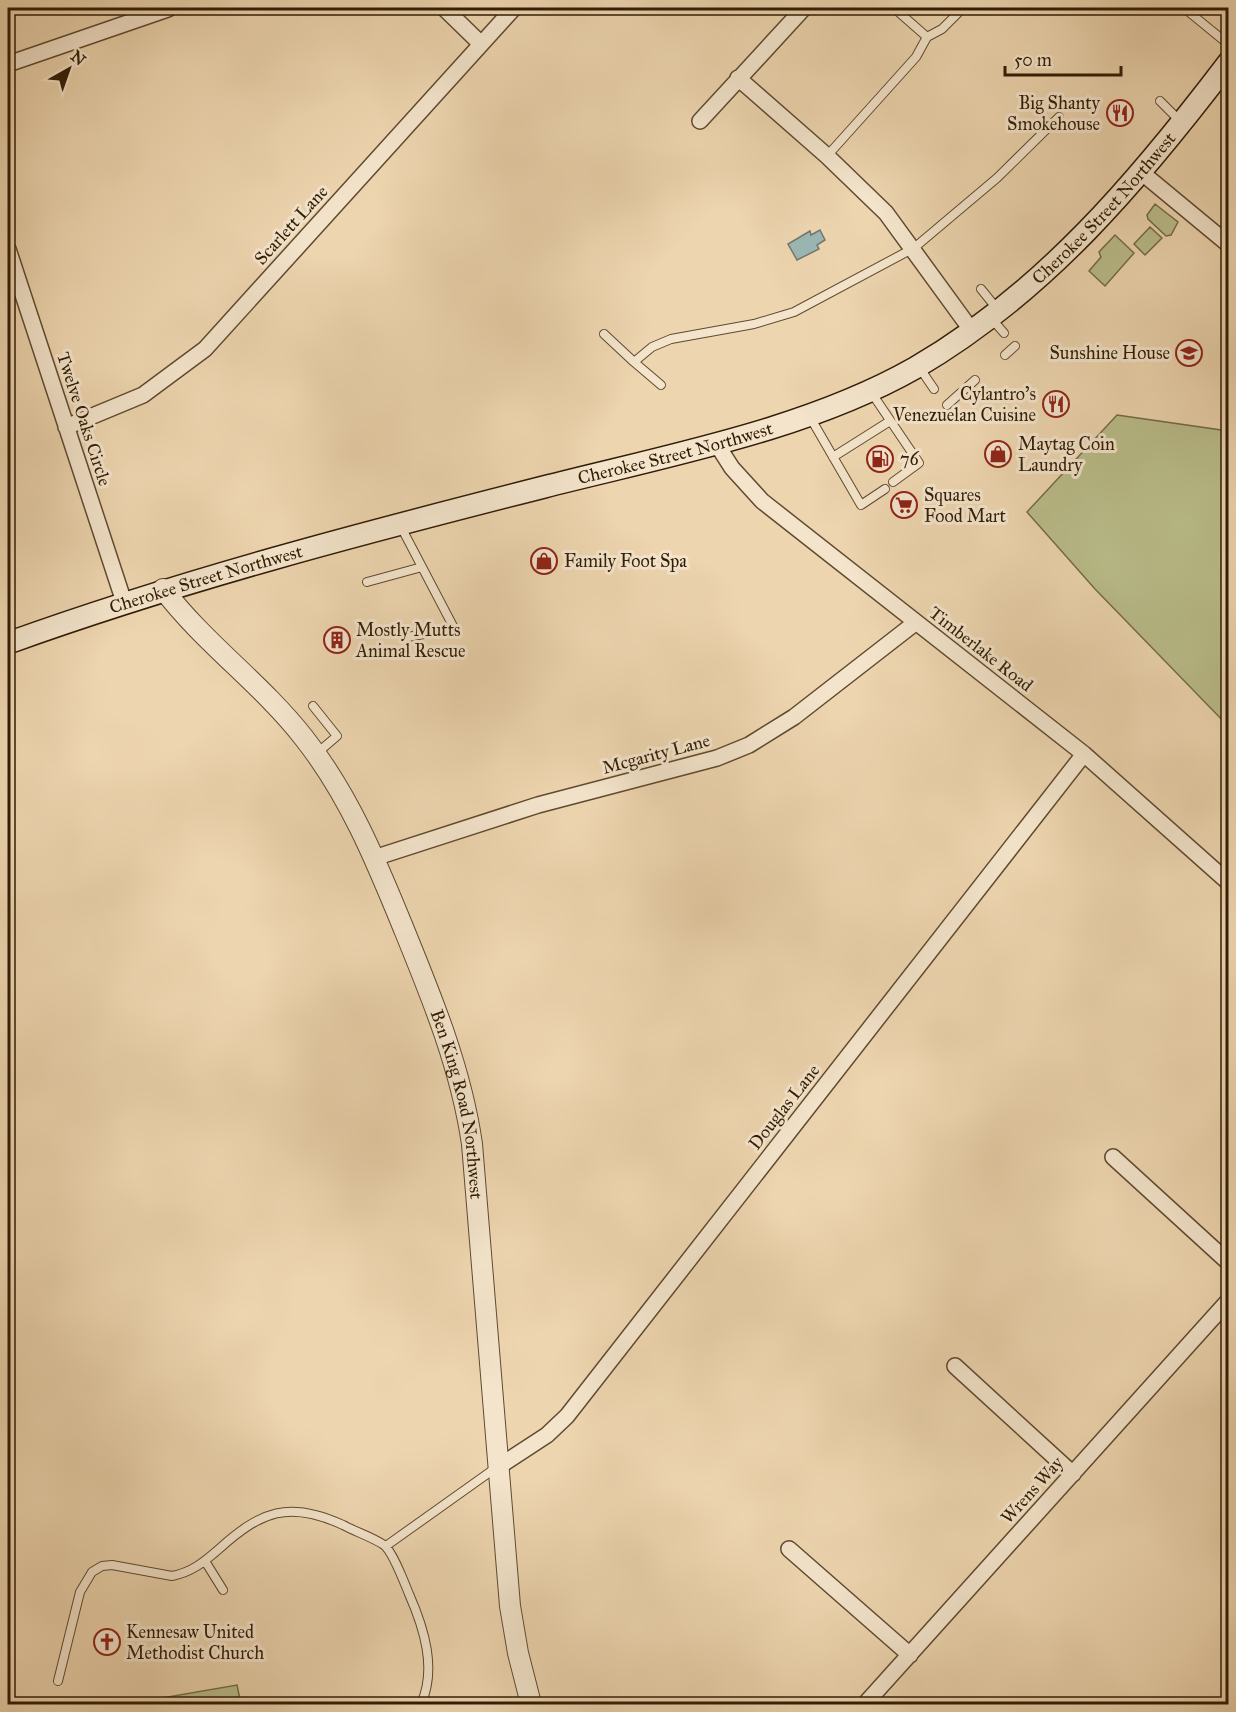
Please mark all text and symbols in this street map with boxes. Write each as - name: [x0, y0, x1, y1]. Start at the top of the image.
- north arrow: [39, 39, 99, 99]
- scale bar: [1005, 39, 1120, 77]
- text: N: [67, 46, 90, 70]
- text: 50 m: [1014, 49, 1052, 71]
- place label: Big Shanty Smokehouse: [1007, 92, 1101, 135]
- restaurant icon: Big Shanty Smokehouse: [1105, 98, 1135, 128]
- street label: Cherokee Street Northwest: [1027, 127, 1181, 289]
- street label: Scarlett Lane: [250, 181, 332, 269]
- school or university icon: Sunshine House: [1174, 338, 1204, 368]
- place label: Sunshine House: [1049, 342, 1170, 364]
- street label: Twelve Oaks Circle: [52, 349, 116, 489]
- place label: Cylantro's Venezuelan Cuisine: [892, 383, 1036, 426]
- restaurant icon: Cylantro's Venezuelan Cuisine: [1041, 389, 1071, 419]
- street label: Cherokee Street Northwest: [576, 417, 776, 489]
- place label: Maytag Coin Laundry: [1018, 433, 1115, 476]
- shop icon: Maytag Coin Laundry: [983, 439, 1013, 469]
- fuel station icon: 76: [865, 444, 895, 474]
- place label: 76: [900, 448, 920, 470]
- place label: Squares Food Mart: [924, 484, 1007, 527]
- supermarket icon: Squares Food Mart: [889, 490, 919, 520]
- street label: Cherokee Street Northwest: [107, 540, 306, 619]
- shop icon: Family Foot Spa: [529, 546, 559, 576]
- place label: Family Foot Spa: [564, 550, 687, 572]
- street label: Timberlake Road: [925, 602, 1037, 696]
- place label: Mostly Mutts Animal Rescue: [355, 619, 466, 662]
- building icon: Mostly Mutts Animal Rescue: [322, 625, 352, 655]
- street label: Mcgarity Lane: [600, 729, 712, 780]
- street label: Ben King Road Northwest: [426, 1006, 488, 1201]
- street label: Douglas Lane: [744, 1060, 825, 1155]
- street label: Wrens Way: [996, 1452, 1068, 1528]
- place label: Kennesaw United Methodist Church: [126, 1621, 264, 1664]
- church icon: Kennesaw United Methodist Church: [92, 1627, 122, 1657]

